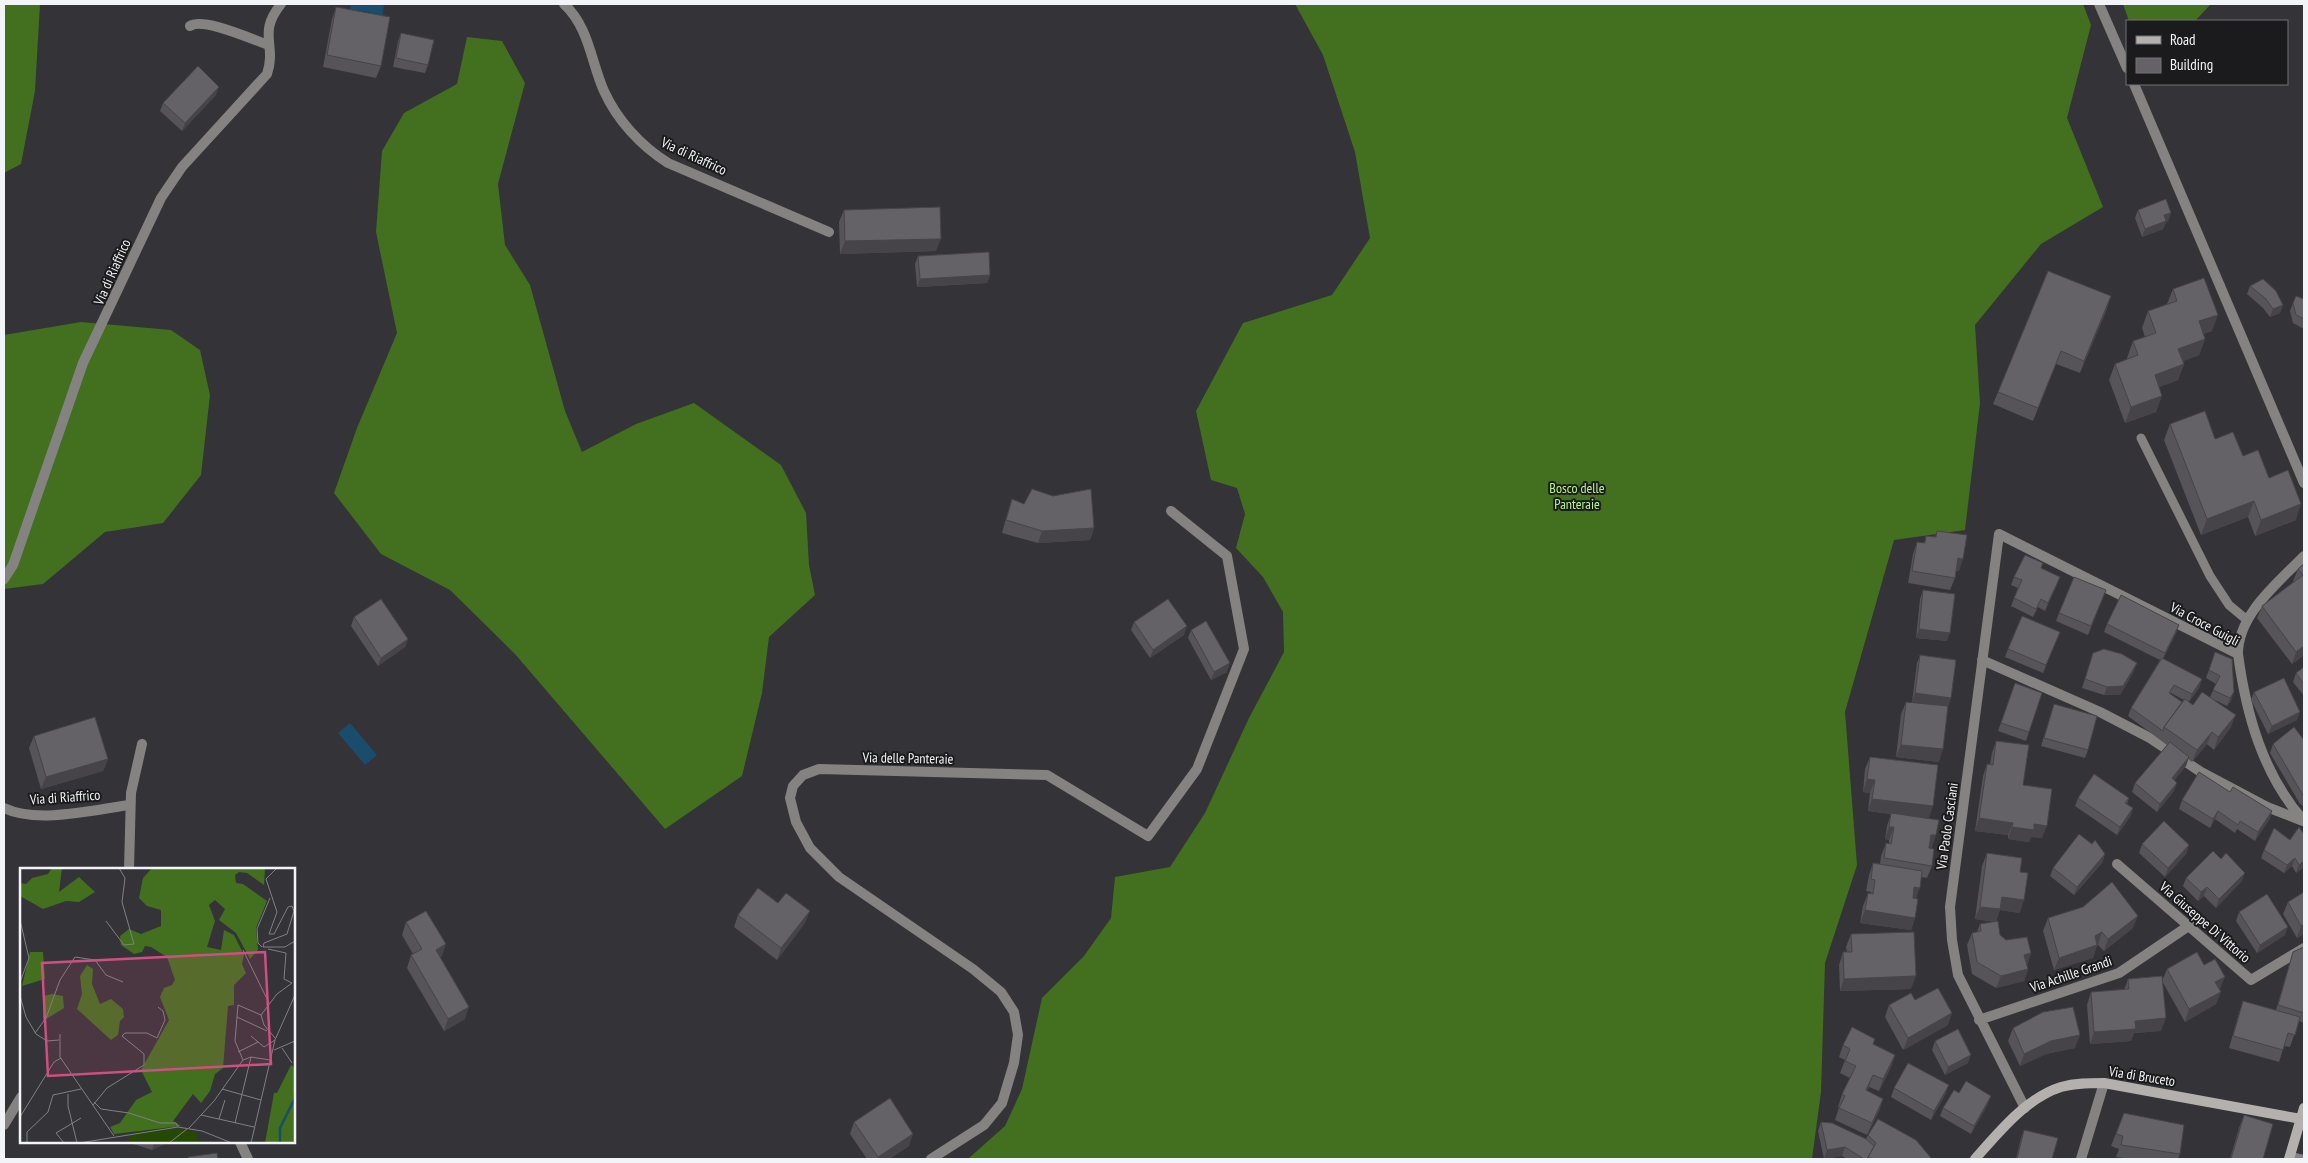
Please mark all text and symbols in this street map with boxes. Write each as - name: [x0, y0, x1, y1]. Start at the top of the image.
- legend: [2126, 20, 2288, 85]
- text: Road: [2170, 30, 2196, 49]
- text: Building: [2170, 55, 2213, 74]
- street label: Via di Riaffrico: [657, 133, 730, 179]
- street label: Via di Riaffrico: [89, 236, 135, 309]
- park label: Bosco delle Panteraie: [1549, 479, 1605, 513]
- street label: Via Croce Guigli: [2166, 598, 2243, 650]
- street label: Via delle Panteraie: [862, 748, 954, 768]
- street label: Via Paolo Casciani: [1932, 782, 1962, 871]
- street label: Via di Riaffrico: [28, 786, 101, 809]
- inset map: [20, 868, 295, 1143]
- street label: Via Giuseppe Di Vittorio: [2155, 877, 2254, 966]
- street label: Via Achille Grandi: [2027, 952, 2114, 997]
- street label: Via di Bruceto: [2107, 1062, 2176, 1090]

